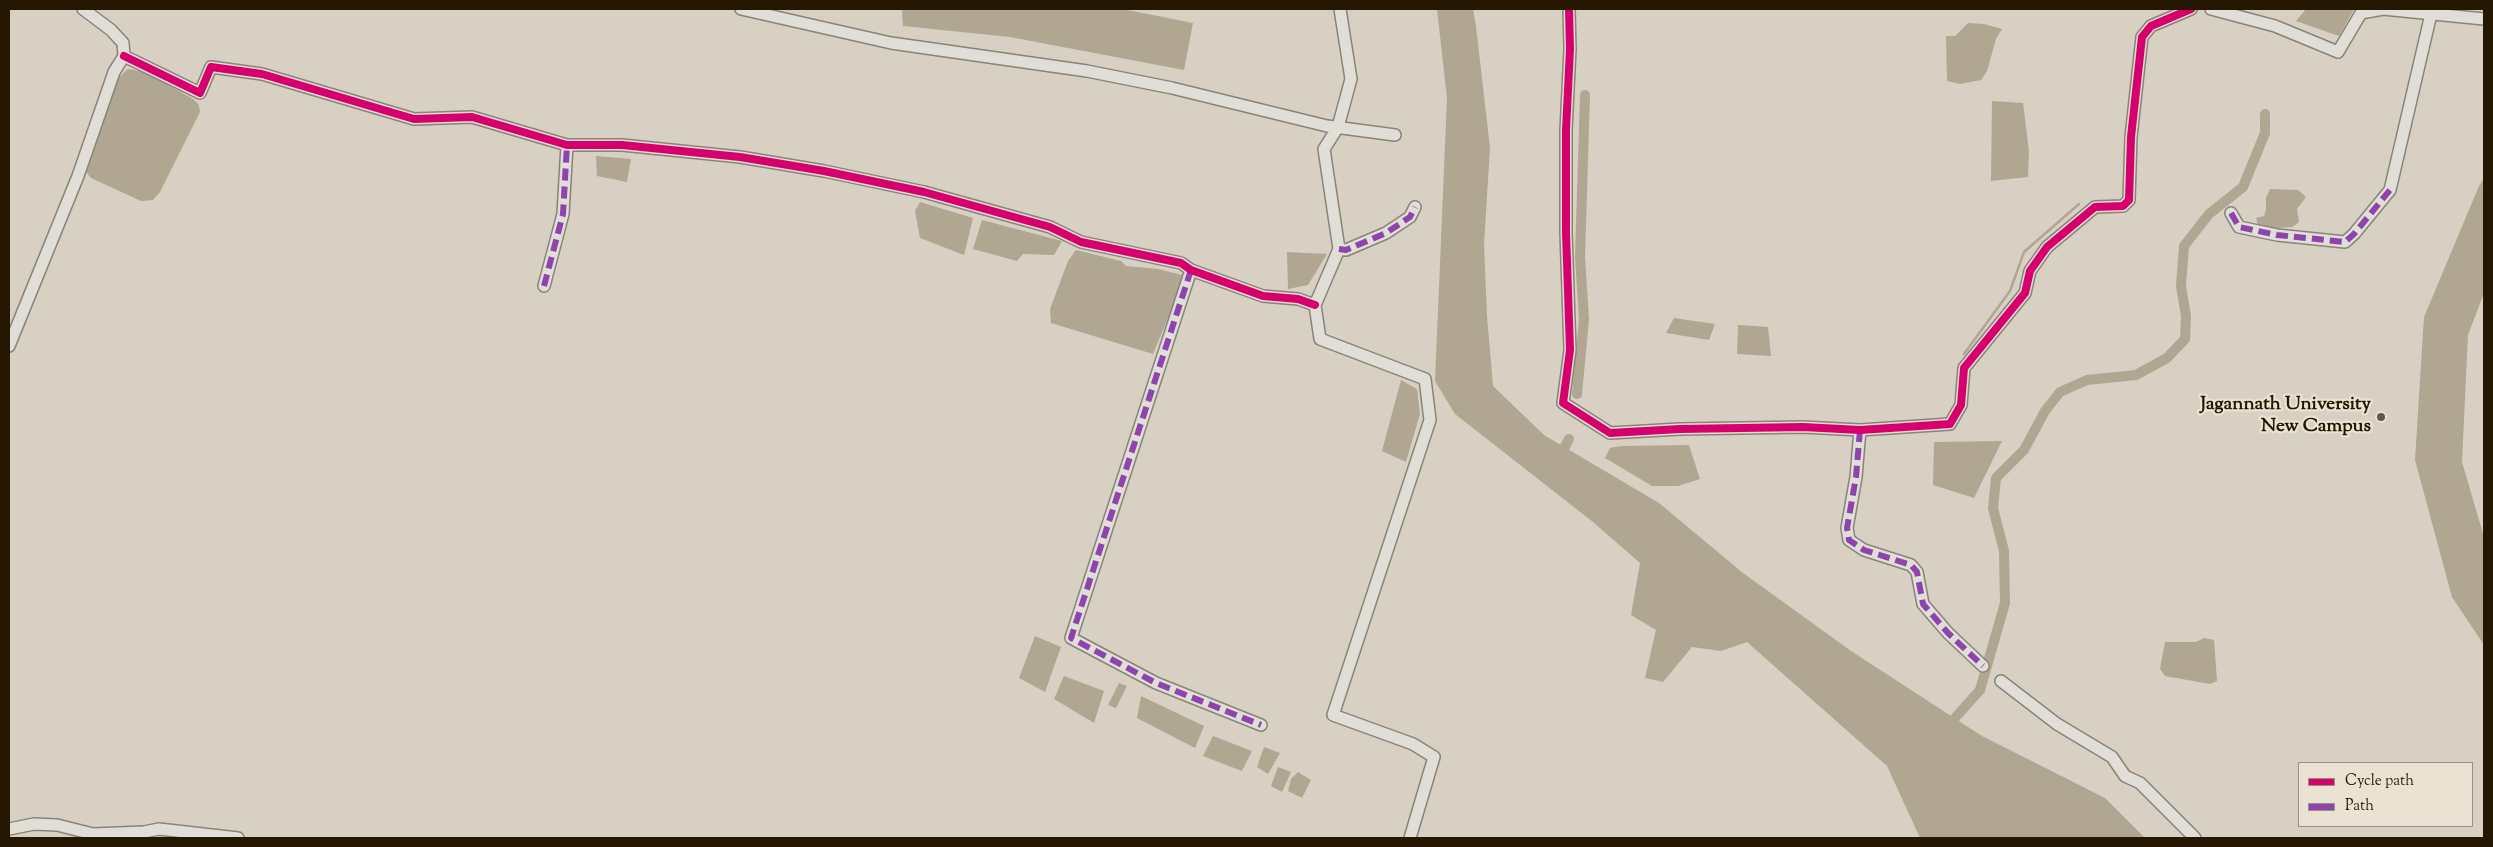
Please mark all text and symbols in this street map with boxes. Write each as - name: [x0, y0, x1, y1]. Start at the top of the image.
- place label: Jagannath University New Campus: [2200, 395, 2371, 439]
- marker: Jagannath University New Campus: [2375, 411, 2387, 423]
- legend: [2298, 762, 2473, 827]
- text: Cycle path: [2345, 771, 2414, 792]
- text: Path: [2345, 796, 2374, 817]

